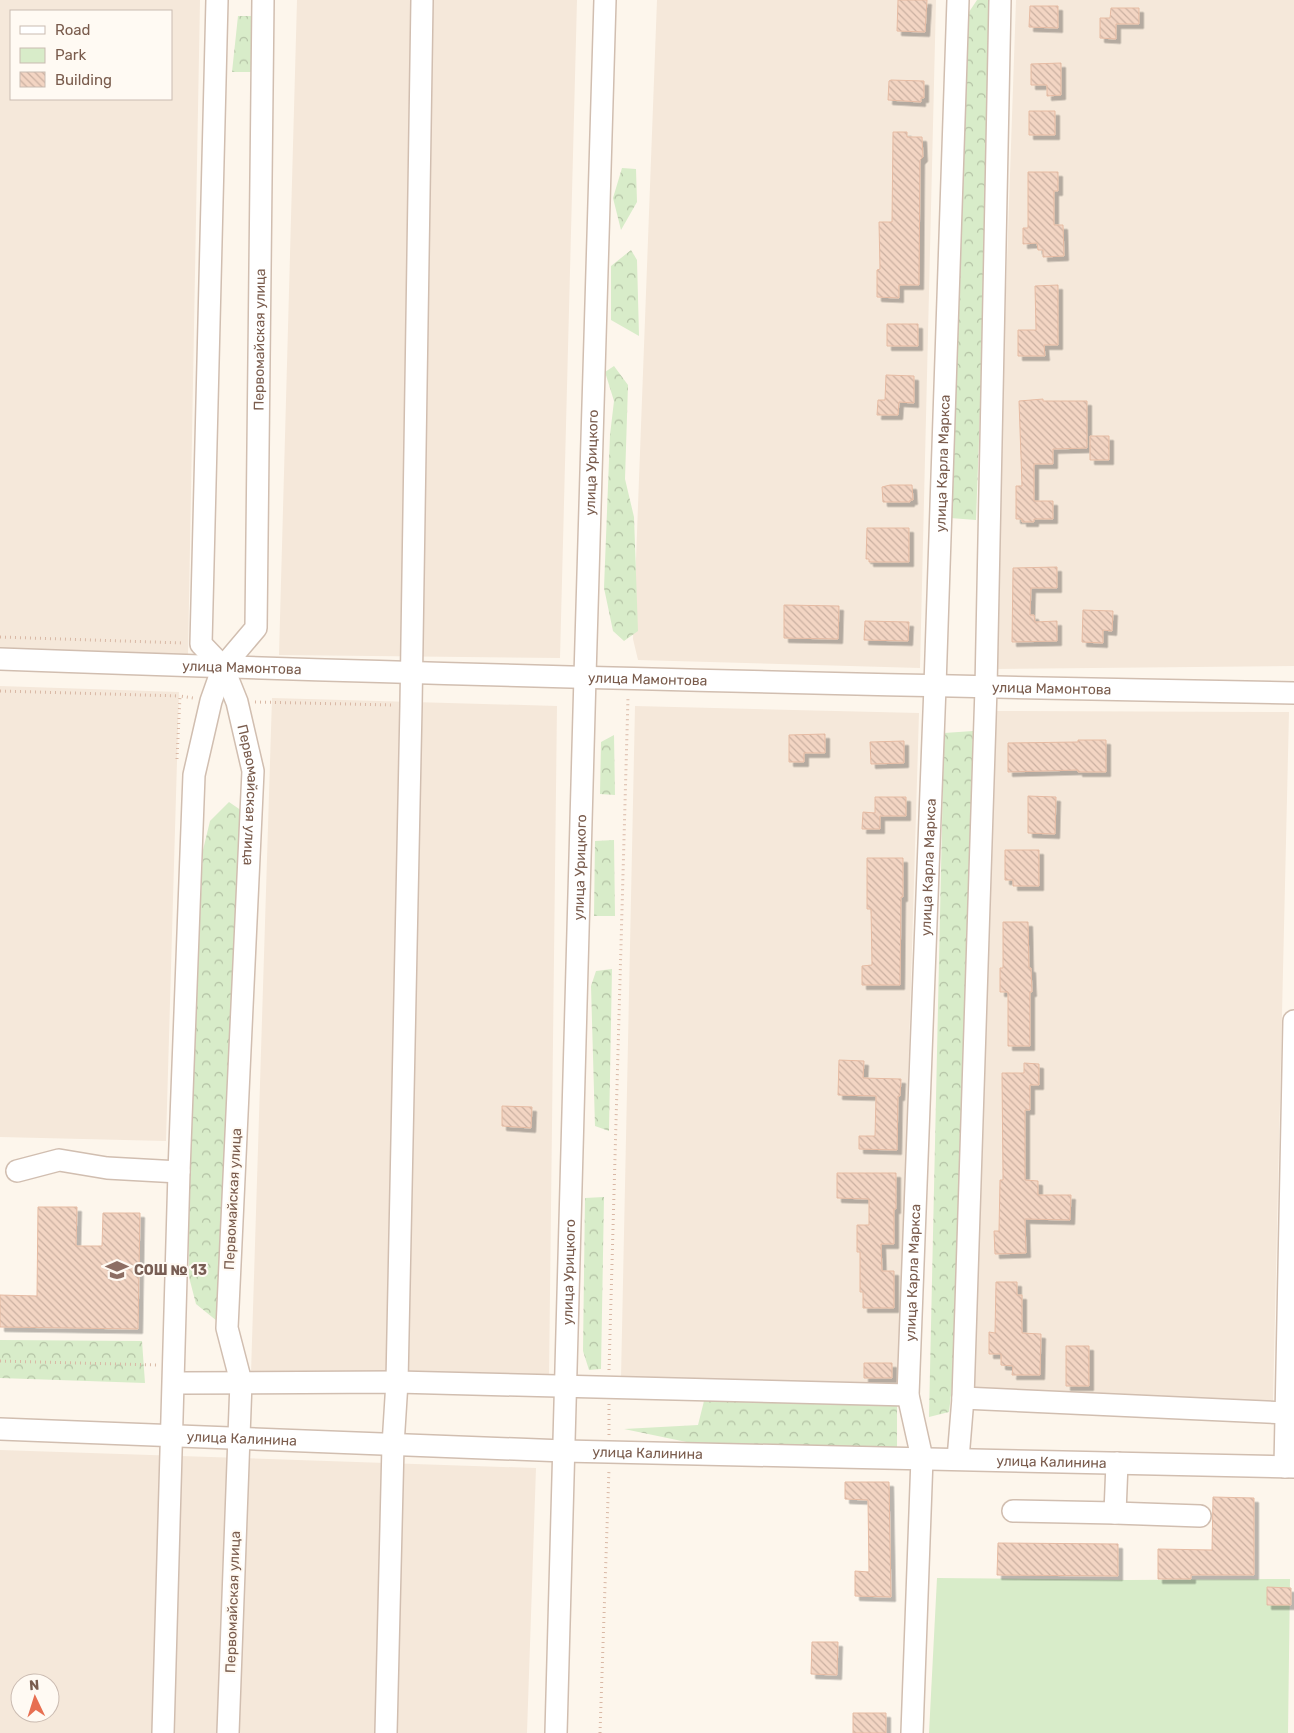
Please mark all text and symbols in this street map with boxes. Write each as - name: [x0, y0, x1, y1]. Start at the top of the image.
- legend: [10, 10, 172, 100]
- text: Road: [55, 21, 91, 39]
- text: Park: [55, 46, 86, 64]
- text: Building: [55, 71, 112, 89]
- street label: Первомайская улица: [250, 268, 269, 411]
- street label: улица Карла Маркса: [932, 394, 953, 533]
- street label: улица Урицкого: [581, 409, 601, 516]
- street label: улица Мамонтова: [182, 657, 302, 678]
- street label: улица Мамонтова: [588, 669, 708, 689]
- street label: улица Мамонтова: [992, 679, 1112, 698]
- street label: Первомайская улица: [234, 723, 262, 866]
- street label: улица Карла Маркса: [917, 798, 939, 936]
- street label: улица Урицкого: [570, 814, 590, 921]
- street label: Первомайская улица: [221, 1128, 245, 1270]
- street label: улица Карла Маркса: [902, 1204, 924, 1342]
- street label: улица Урицкого: [559, 1219, 579, 1325]
- school or university icon: СОШ № 13: [104, 1257, 130, 1283]
- place label: СОШ № 13: [134, 1262, 207, 1279]
- street label: улица Калинина: [186, 1428, 297, 1449]
- street label: улица Калинина: [592, 1443, 703, 1463]
- street label: улица Калинина: [996, 1452, 1107, 1471]
- street label: Первомайская улица: [222, 1531, 244, 1673]
- north arrow: [10, 1673, 60, 1723]
- text: N: [29, 1677, 40, 1694]

